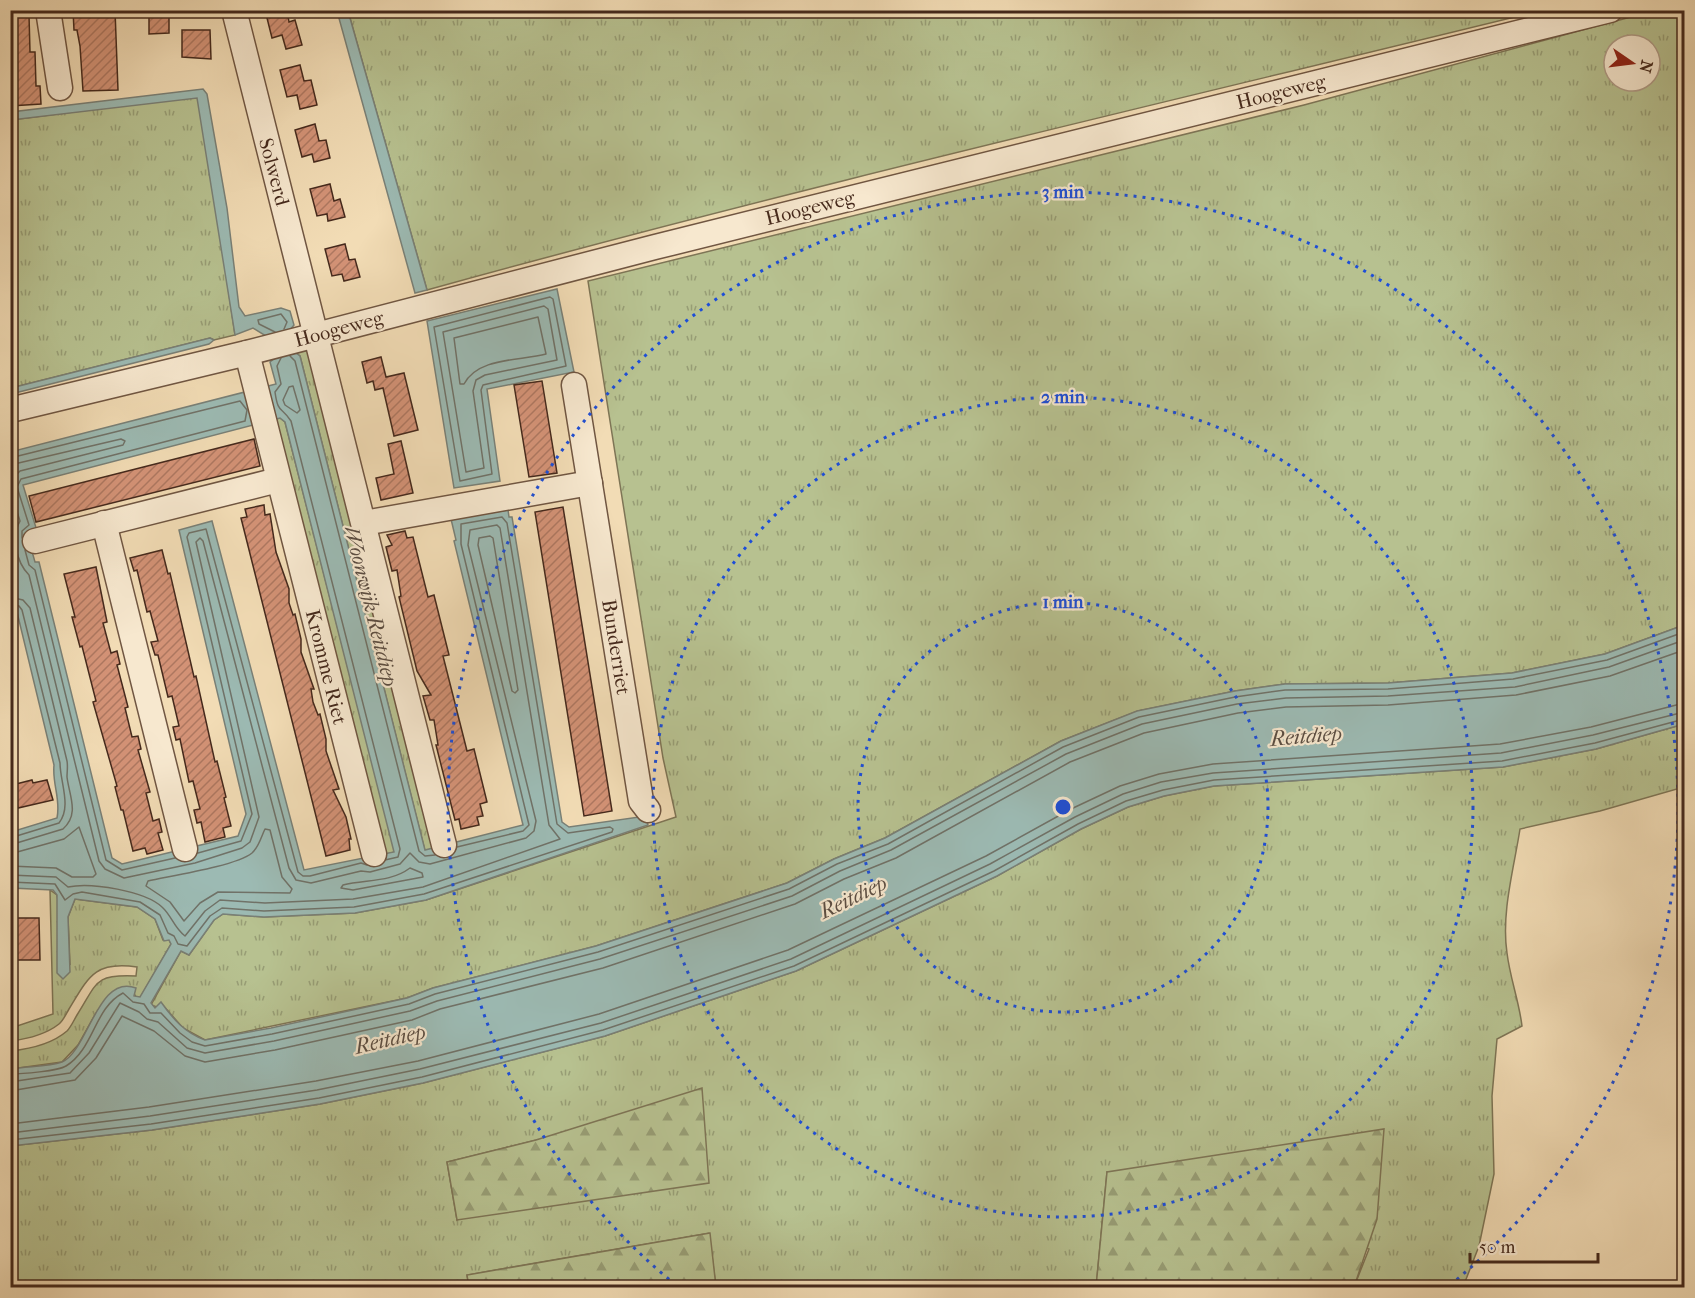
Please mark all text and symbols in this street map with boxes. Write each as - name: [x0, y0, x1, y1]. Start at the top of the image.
- north arrow: [1602, 33, 1662, 93]
- text: N: [1635, 58, 1657, 76]
- street label: Hoogeweg: [1234, 70, 1328, 114]
- street label: Solwerd: [254, 136, 294, 209]
- text: 3 min: [1042, 182, 1085, 203]
- street label: Hoogeweg: [763, 186, 857, 230]
- street label: Hoogeweg: [292, 306, 386, 352]
- text: 2 min: [1041, 387, 1085, 408]
- water label: Woonwijk Reitdiep: [339, 523, 403, 689]
- text: 1 min: [1042, 592, 1084, 613]
- street label: Bunderriet: [597, 598, 635, 696]
- street label: Kromme Riet: [301, 607, 351, 727]
- water label: Reitdiep: [1267, 721, 1343, 751]
- centre of rings: [1053, 797, 1073, 817]
- water label: Reitdiep: [814, 870, 891, 924]
- water label: Reitdiep: [350, 1019, 428, 1059]
- scale bar: [1470, 1226, 1598, 1264]
- text: 50 m: [1479, 1237, 1516, 1258]

